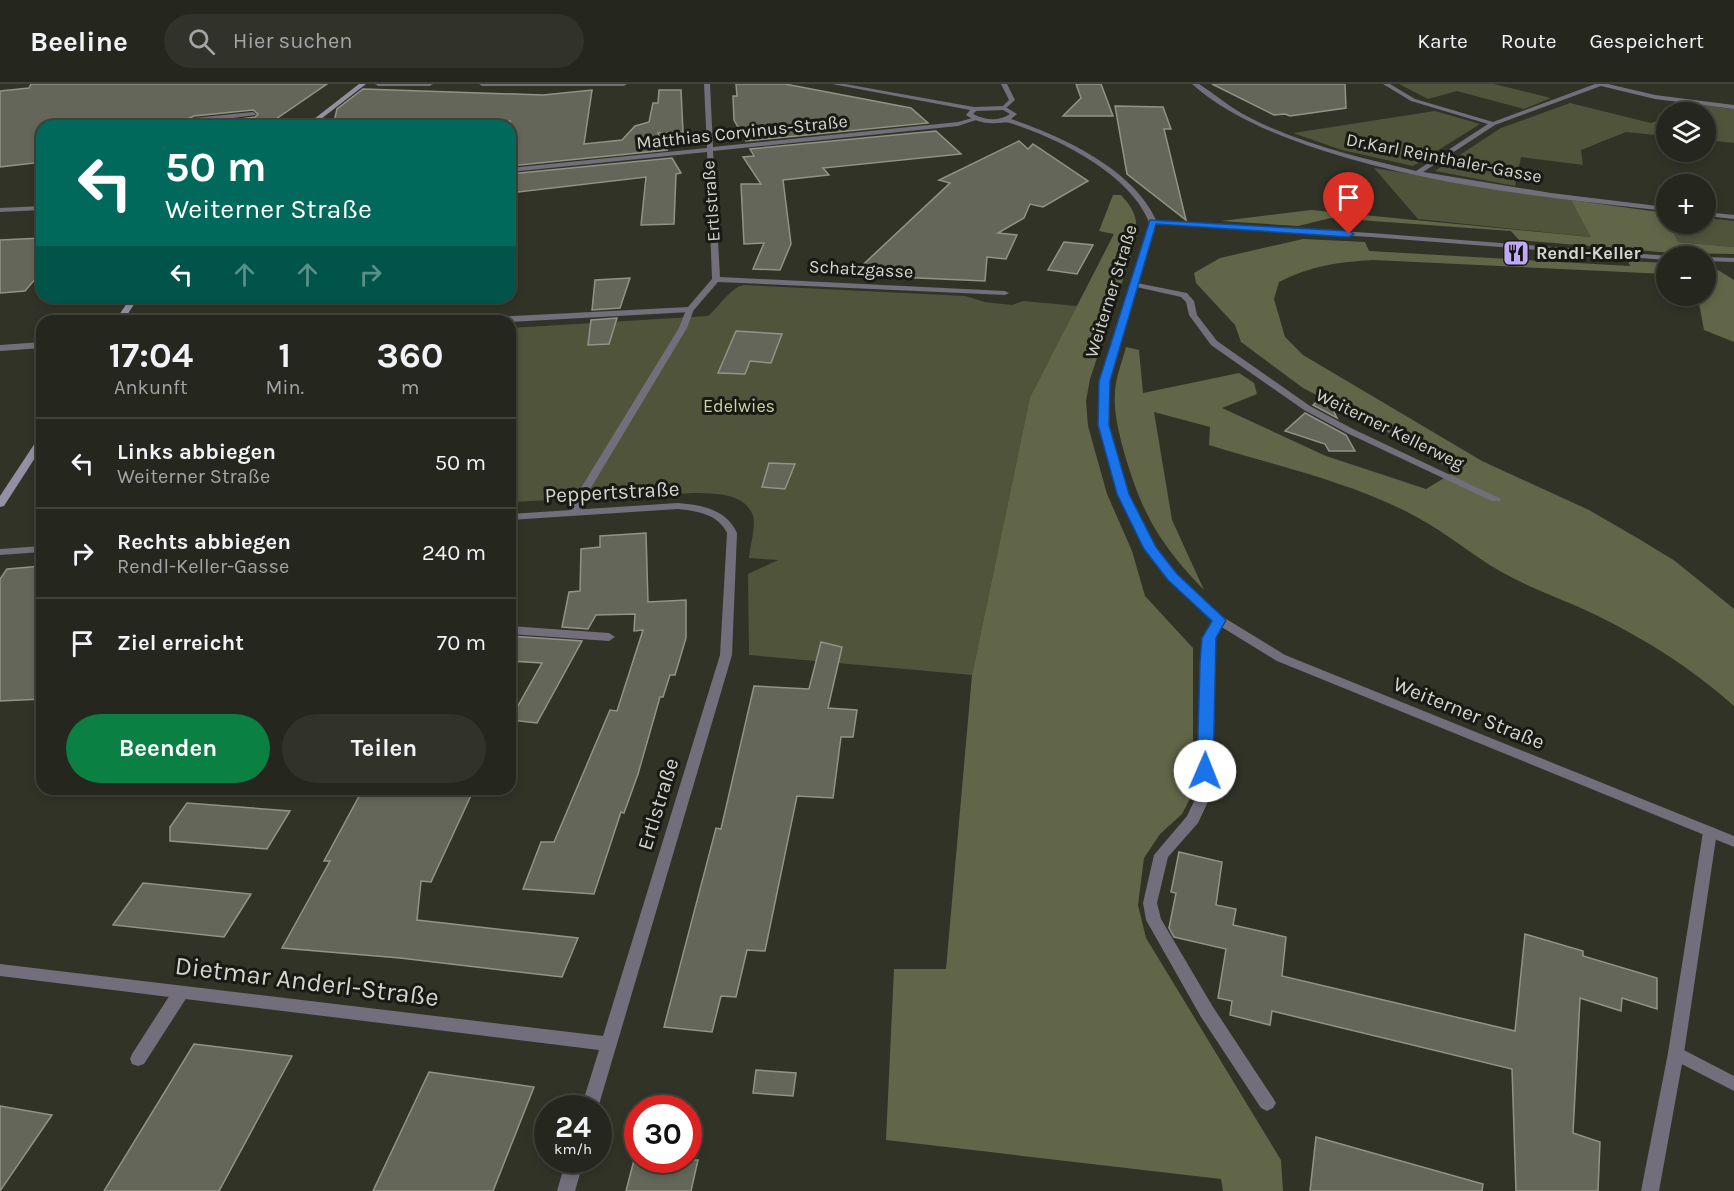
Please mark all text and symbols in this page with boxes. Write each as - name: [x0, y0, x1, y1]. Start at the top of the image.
- search box: [164, 14, 584, 68]
- text: Beeline: [30, 25, 128, 58]
- icon: search: [185, 25, 218, 58]
- text: Hier suchen: [233, 28, 353, 54]
- text: Karte: [1417, 29, 1468, 53]
- text: Route: [1501, 29, 1557, 53]
- text: Gespeichert: [1590, 29, 1704, 53]
- map controls: [1656, 102, 1716, 306]
- button: layers: [1656, 102, 1716, 162]
- street label: Matthias Corvinus-Straße: [635, 110, 849, 154]
- street label: Dr.Karl Reinthaler-Gasse: [1344, 128, 1544, 188]
- text: 50 m: [165, 142, 267, 192]
- icon: left: [66, 144, 144, 222]
- street label: Ertlstraße: [697, 160, 725, 242]
- pin: [1323, 172, 1374, 234]
- button: +: [1656, 174, 1716, 234]
- icon: arrive: [1332, 181, 1365, 214]
- text: Weiterner Straße: [165, 193, 372, 225]
- street label: Weiterner Straße: [1080, 222, 1142, 360]
- restaurant icon: Rendl-Keller: [1501, 238, 1531, 268]
- place label: Rendl-Keller: [1536, 242, 1640, 264]
- button: −: [1656, 246, 1716, 306]
- street label: Schatzgasse: [808, 255, 914, 283]
- icon: left: [165, 258, 198, 291]
- icon: ahead: [228, 258, 261, 291]
- icon: ahead: [291, 258, 324, 291]
- icon: right: [354, 258, 387, 291]
- text: 17:04: [108, 334, 193, 376]
- text: 1: [278, 334, 291, 376]
- text: 360: [377, 334, 444, 376]
- text: Ankunft: [114, 376, 187, 399]
- text: Min.: [266, 376, 304, 399]
- text: m: [401, 376, 419, 399]
- street label: Weiterner Kellerweg: [1312, 384, 1468, 474]
- park label: Edelwies: [703, 395, 775, 417]
- text: Links abbiegen: [117, 439, 276, 465]
- icon: left: [66, 447, 99, 480]
- text: 50 m: [435, 450, 486, 476]
- text: Weiterner Straße: [117, 465, 270, 488]
- street label: Peppertstraße: [544, 476, 680, 508]
- text: Rechts abbiegen: [117, 529, 291, 555]
- icon: right: [66, 537, 99, 570]
- text: 240 m: [422, 540, 486, 566]
- text: Rendl-Keller-Gasse: [117, 555, 289, 578]
- icon: arrive: [66, 627, 99, 660]
- text: Ziel erreicht: [117, 630, 244, 656]
- text: 70 m: [437, 630, 486, 656]
- street label: Weiterner Straße: [1390, 672, 1548, 754]
- button: Beenden: [66, 714, 270, 783]
- button: Teilen: [282, 714, 486, 783]
- position arrow: [1173, 739, 1237, 803]
- street label: Ertlstraße: [633, 755, 683, 853]
- street label: Dietmar Anderl-Straße: [173, 950, 441, 1013]
- speed limit sign: 30: [624, 1095, 702, 1173]
- text: 24: [555, 1109, 591, 1145]
- text: km/h: [554, 1140, 592, 1158]

